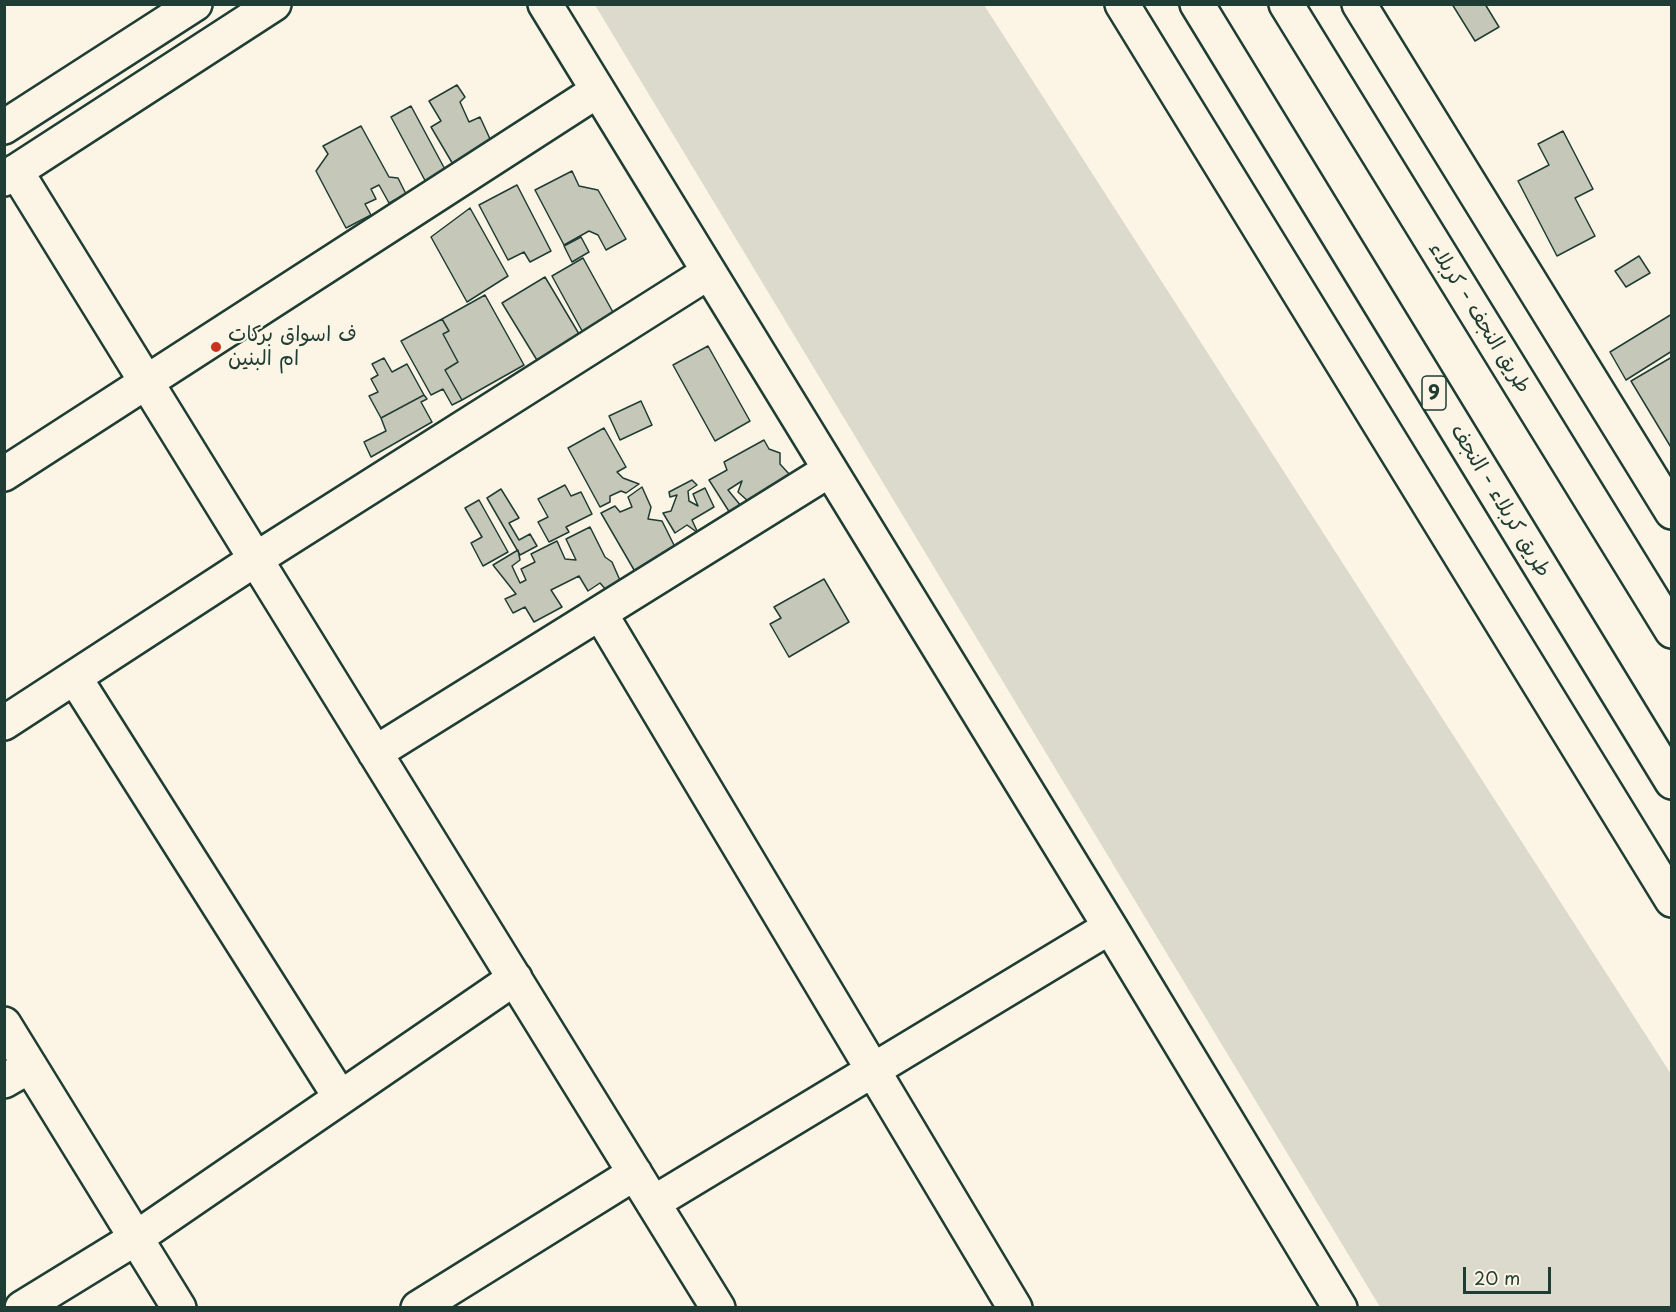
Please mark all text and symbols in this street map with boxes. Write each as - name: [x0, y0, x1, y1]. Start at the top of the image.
- street label: طريق النجف - کربلاء: [1422, 238, 1536, 398]
- place label: ف اسواق بركات ام البنين: [228, 322, 357, 372]
- marker: ف اسواق بركات ام البنين: [209, 340, 223, 354]
- road number: 9: [1422, 376, 1446, 410]
- street label: طريق کربلاء - النجف: [1444, 420, 1556, 582]
- scale bar: [1466, 1255, 1554, 1293]
- text: 20 m: [1474, 1264, 1520, 1291]

